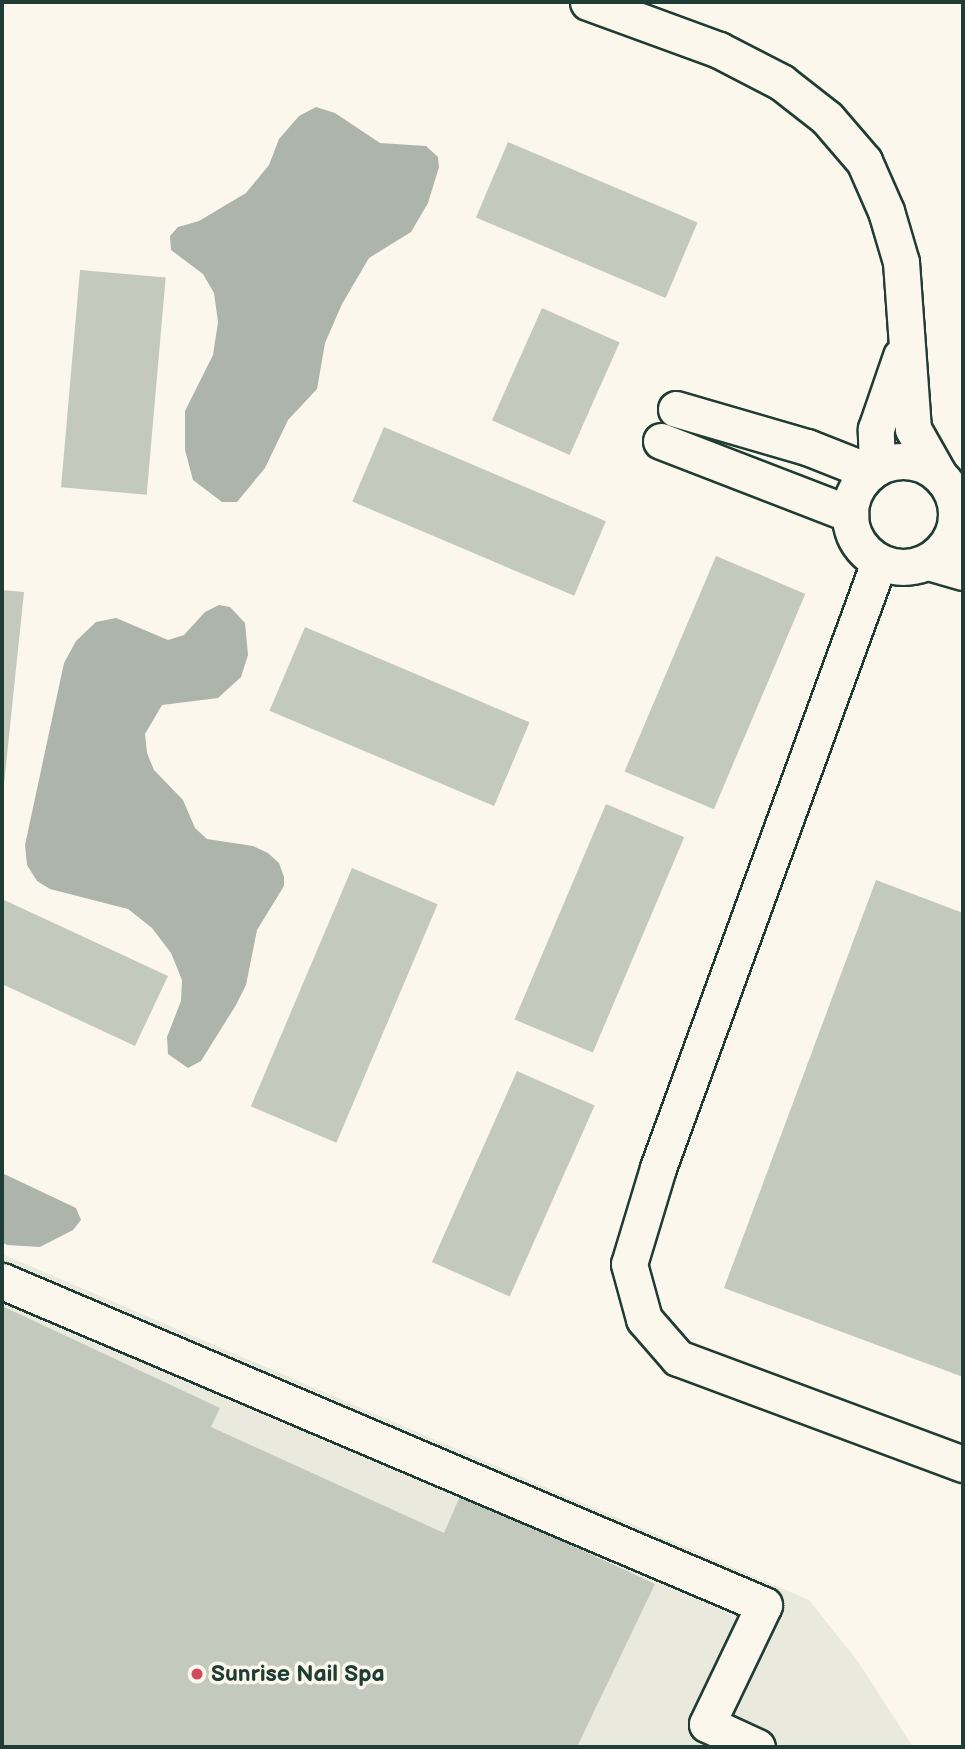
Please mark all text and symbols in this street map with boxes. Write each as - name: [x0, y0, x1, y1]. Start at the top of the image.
- place label: Sunrise Nail Spa: [211, 1660, 385, 1688]
- marker: Sunrise Nail Spa: [189, 1666, 205, 1682]

